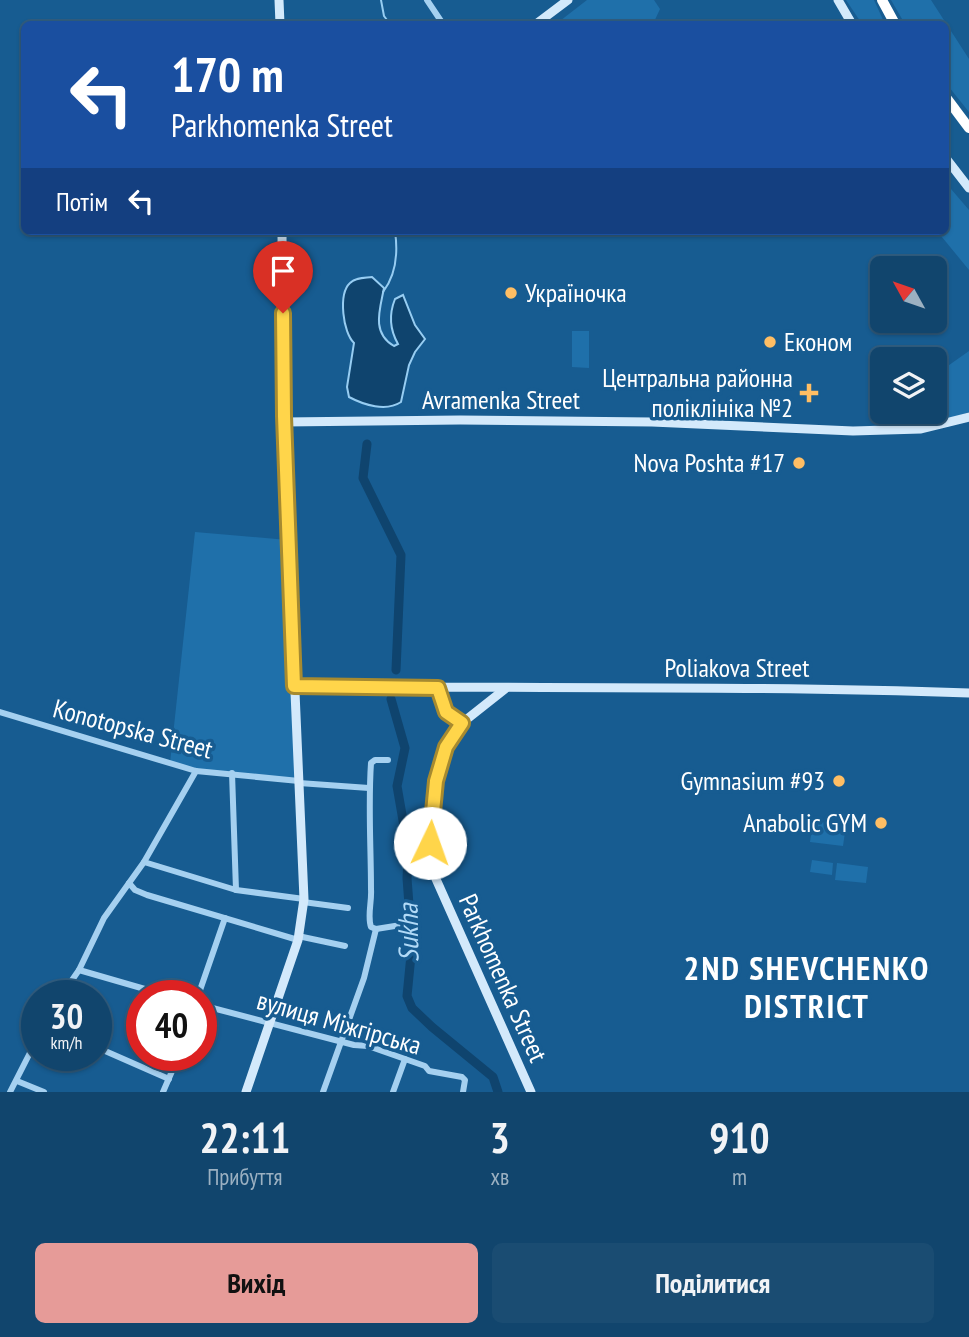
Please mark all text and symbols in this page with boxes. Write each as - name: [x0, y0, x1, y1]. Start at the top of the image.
- text: 170 m: [171, 42, 284, 106]
- icon: left: [56, 49, 147, 140]
- text: Parkhomenka Street: [171, 104, 393, 146]
- icon: left: [122, 182, 160, 220]
- text: Потім: [56, 185, 108, 218]
- pin: [253, 241, 313, 313]
- icon: arrive: [264, 252, 302, 290]
- north arrow: [870, 256, 947, 332]
- map controls: [870, 256, 947, 424]
- place label: Україночка: [525, 276, 627, 309]
- marker: Україночка: [503, 285, 519, 301]
- place label: Економ: [784, 325, 852, 358]
- marker: Економ: [762, 334, 778, 350]
- button: layers: [870, 347, 947, 424]
- place label: Центральна районна поліклініка №2: [602, 361, 793, 424]
- street label: Avramenka Street: [422, 383, 580, 416]
- marker: Центральна районна поліклініка №2: [799, 383, 819, 403]
- place label: Nova Poshta #17: [633, 446, 785, 479]
- marker: Nova Poshta #17: [791, 455, 807, 471]
- street label: Poliakova Street: [665, 651, 809, 684]
- street label: Konotopska Street: [50, 691, 217, 766]
- place label: Gymnasium #93: [680, 764, 825, 797]
- marker: Gymnasium #93: [831, 773, 847, 789]
- position arrow: [393, 806, 467, 880]
- place label: Anabolic GYM: [743, 806, 867, 839]
- marker: Anabolic GYM: [873, 815, 889, 831]
- street label: Parkhomenka Street: [452, 889, 555, 1067]
- water label: Sukha: [388, 902, 427, 963]
- district label: 2ND SHEVCHENKO DISTRICT: [684, 946, 930, 1027]
- speed limit sign: 40: [126, 980, 217, 1071]
- street label: вулиця Міжгірська: [253, 983, 425, 1062]
- text: 30: [50, 993, 83, 1039]
- text: km/h: [51, 1031, 82, 1054]
- text: 22:11: [199, 1110, 290, 1165]
- text: 3: [490, 1110, 510, 1165]
- text: 910: [709, 1110, 770, 1165]
- text: Прибуття: [207, 1162, 283, 1191]
- text: хв: [490, 1162, 509, 1191]
- text: m: [732, 1162, 747, 1191]
- button: Вихід: [35, 1243, 478, 1323]
- button: Поділитися: [492, 1243, 934, 1323]

